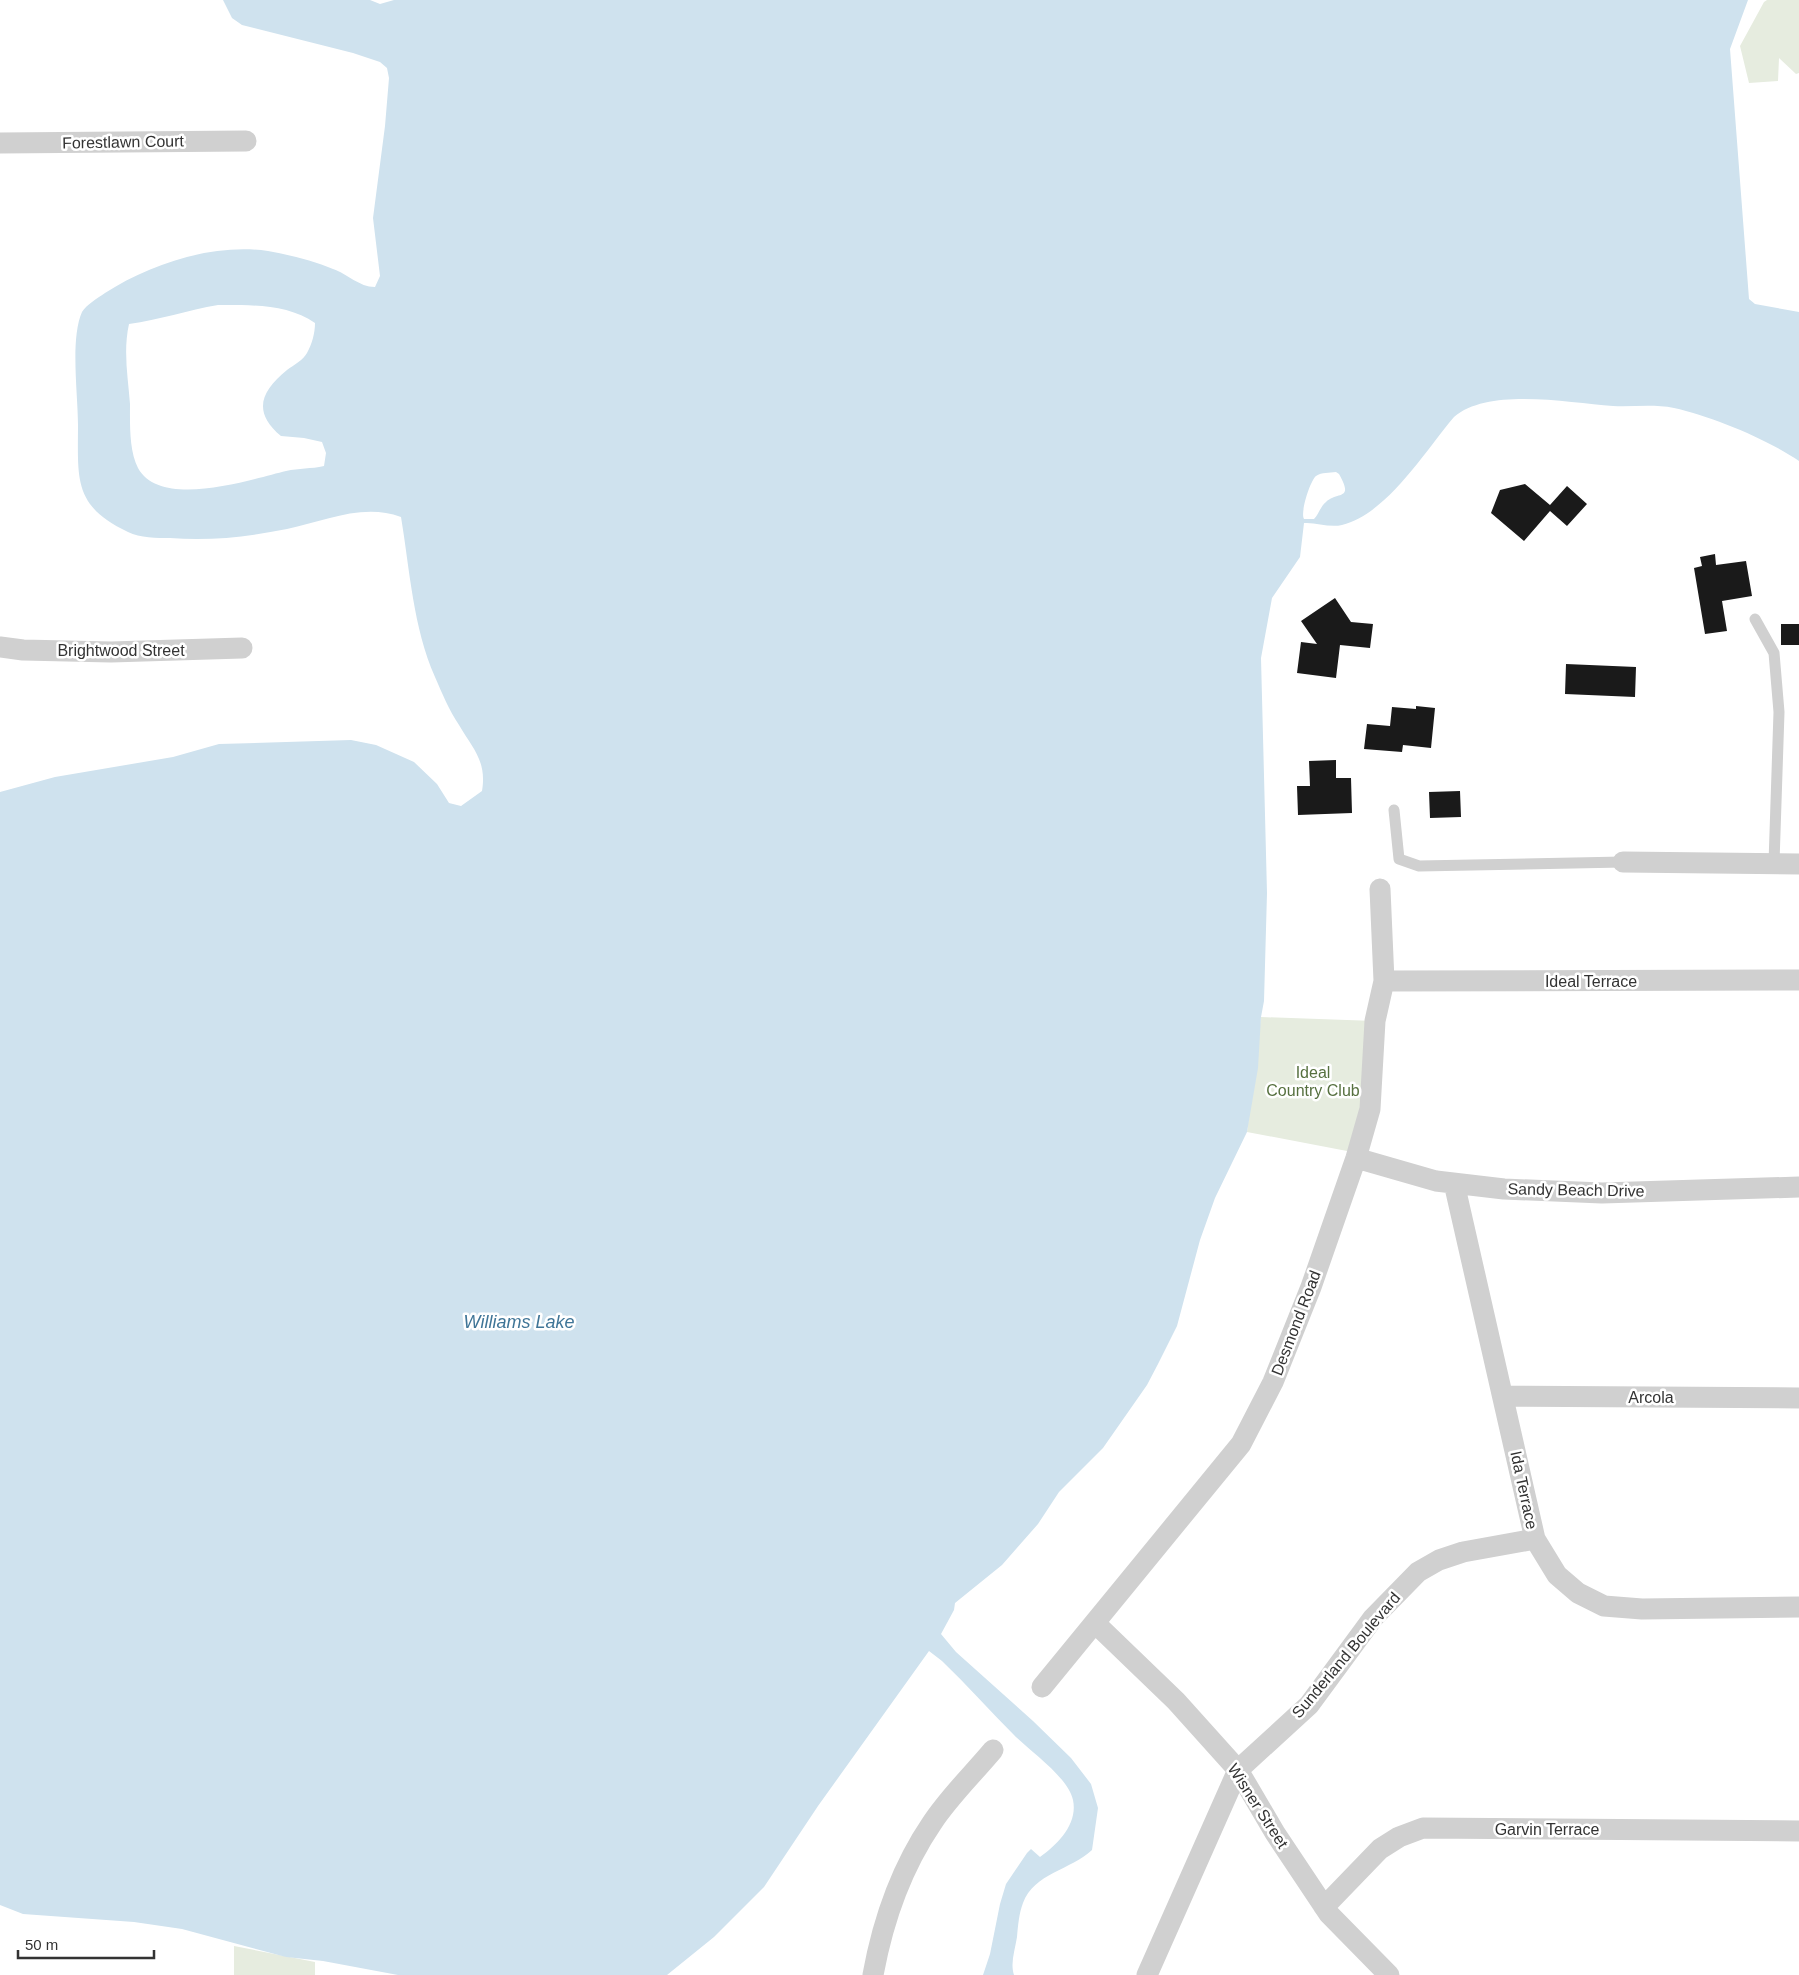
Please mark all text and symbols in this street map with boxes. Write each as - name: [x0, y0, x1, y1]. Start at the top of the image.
- street label: Forestlawn Court: [62, 132, 185, 152]
- street label: Brightwood Street: [57, 642, 185, 659]
- street label: Ideal Terrace: [1545, 973, 1637, 990]
- park label: Ideal Country Club: [1266, 1064, 1360, 1099]
- street label: Sandy Beach Drive: [1507, 1180, 1645, 1200]
- street label: Desmond Road: [1268, 1268, 1324, 1378]
- water label: Williams Lake: [464, 1312, 574, 1332]
- street label: Arcola: [1628, 1389, 1674, 1406]
- street label: Ida Terrace: [1507, 1449, 1541, 1531]
- street label: Sunderland Boulevard: [1289, 1589, 1403, 1721]
- street label: Wisner Street: [1224, 1761, 1292, 1852]
- street label: Garvin Terrace: [1495, 1821, 1599, 1838]
- scale bar: [18, 1928, 154, 1960]
- text: 50 m: [25, 1936, 58, 1953]

